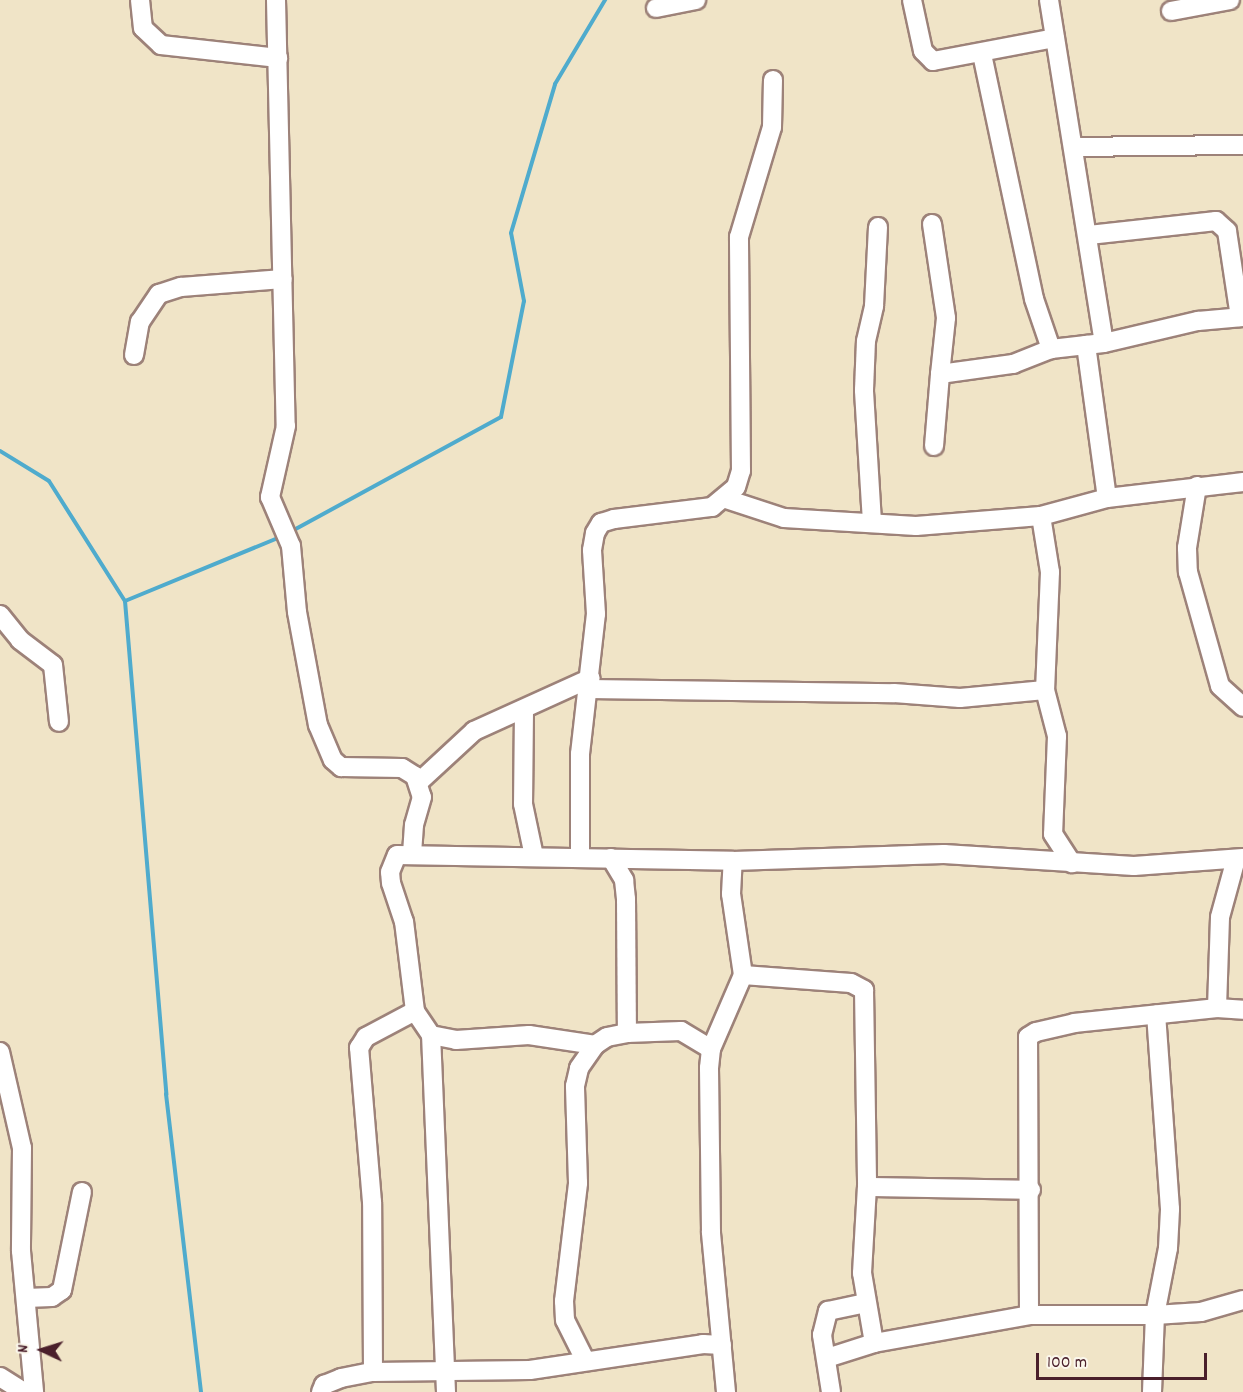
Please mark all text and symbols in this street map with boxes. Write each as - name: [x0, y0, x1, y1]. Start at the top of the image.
- north arrow: [12, 1320, 72, 1380]
- scale bar: [1039, 1341, 1210, 1379]
- text: N: [12, 1344, 35, 1353]
- text: 100 m: [1047, 1351, 1087, 1376]

